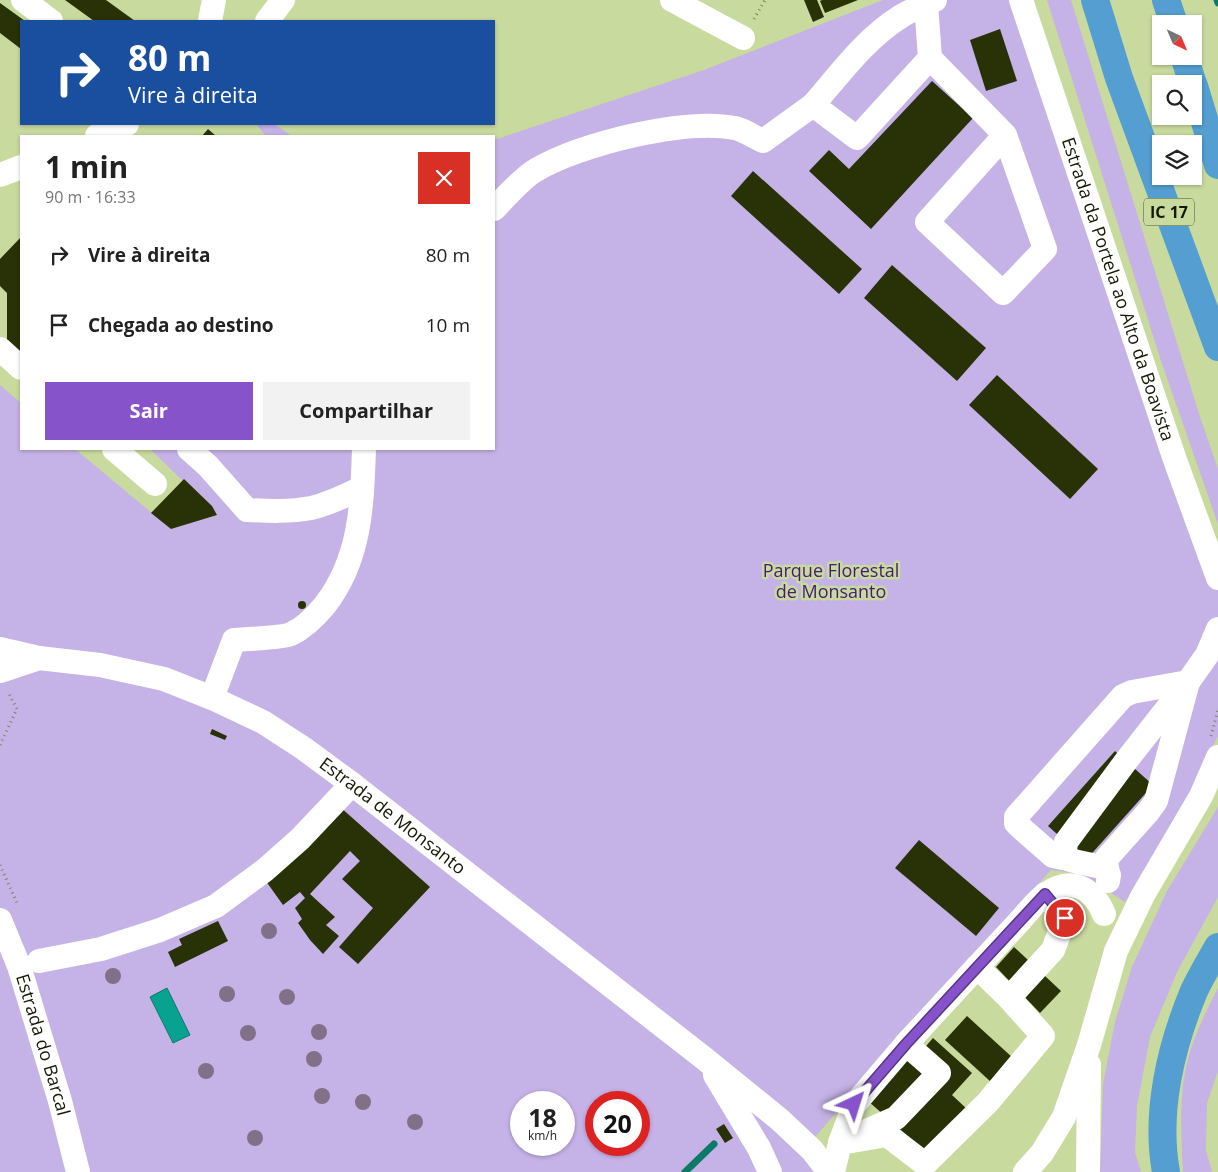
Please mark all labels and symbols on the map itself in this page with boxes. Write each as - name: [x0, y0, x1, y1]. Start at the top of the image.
- north arrow: [1152, 15, 1202, 65]
- street label: Estrada da Portela ao Alto da Boavista: [1057, 134, 1181, 444]
- road number: IC 17: [1144, 198, 1194, 226]
- park label: Parque Florestal de Monsanto: [763, 558, 899, 603]
- street label: Estrada de Monsanto: [315, 751, 471, 879]
- pin: [1044, 897, 1086, 939]
- street label: Estrada do Barcal: [11, 971, 76, 1118]
- position arrow: [827, 1077, 879, 1129]
- speed limit sign: 20: [585, 1091, 650, 1156]

